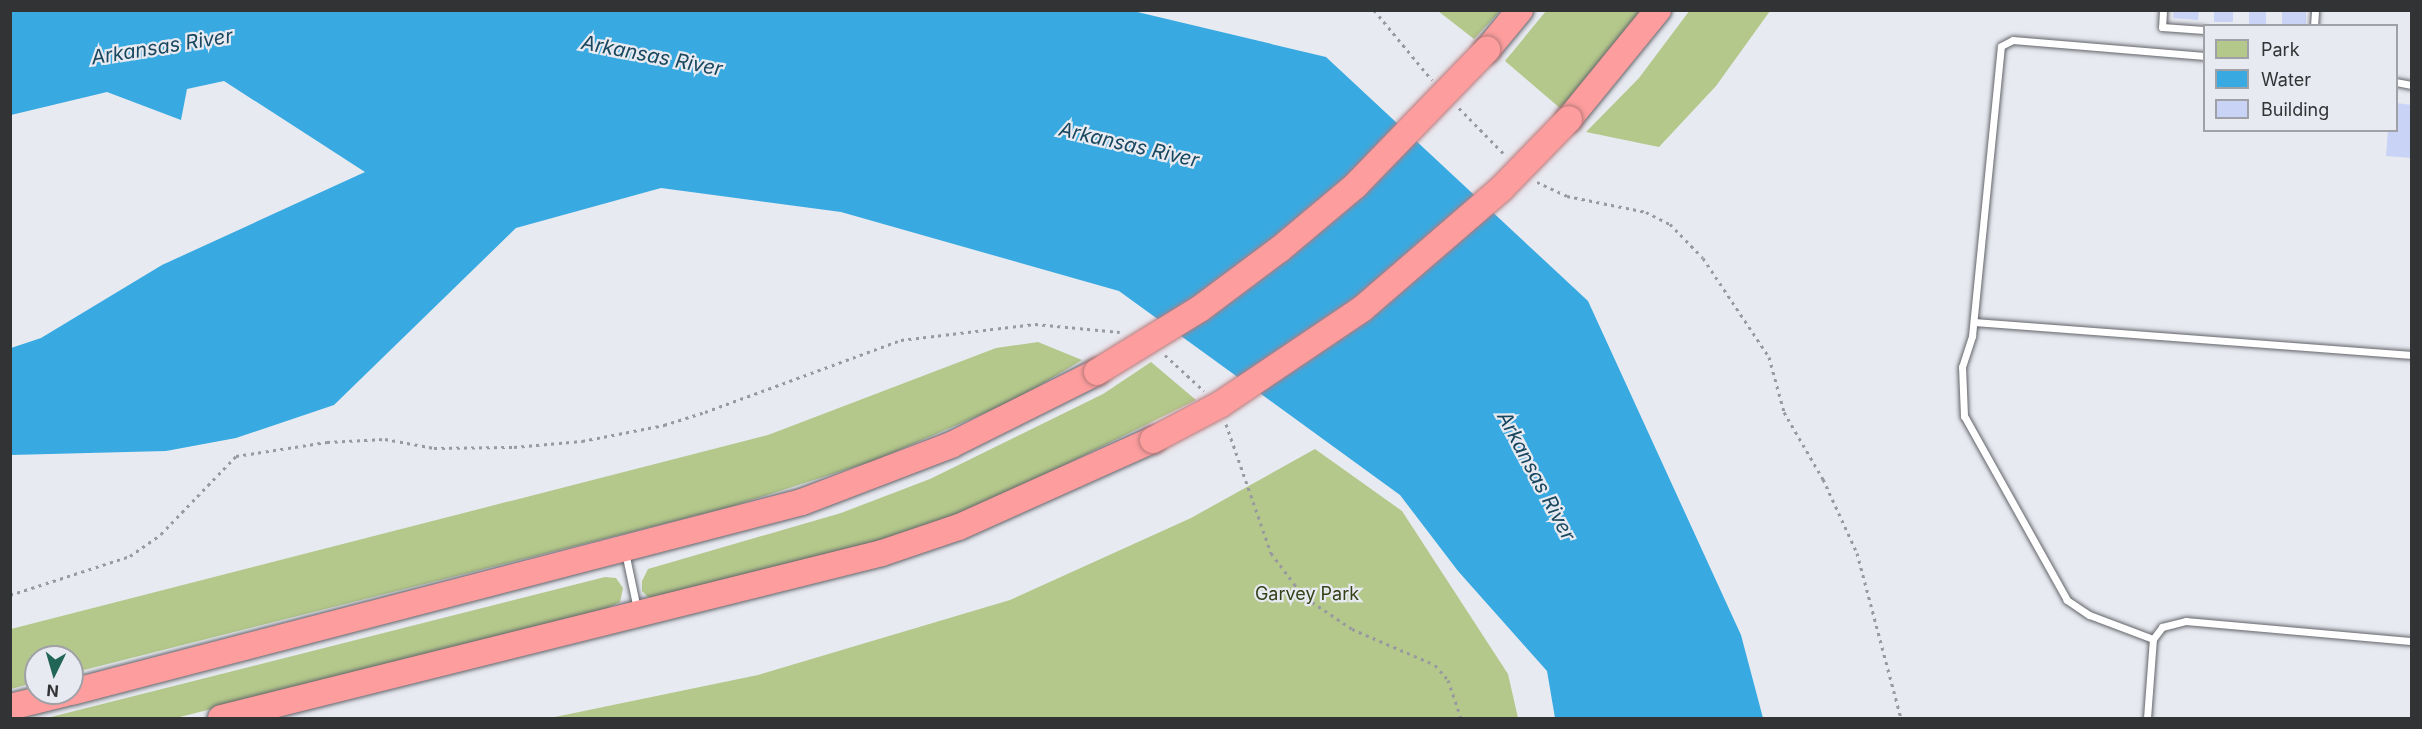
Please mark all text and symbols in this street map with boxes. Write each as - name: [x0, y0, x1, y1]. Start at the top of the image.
- water label: Arkansas River: [90, 24, 234, 70]
- legend: [2203, 24, 2398, 132]
- water label: Arkansas River: [580, 31, 724, 81]
- text: Park: [2261, 39, 2300, 60]
- text: Water: [2261, 69, 2311, 90]
- text: Building: [2261, 99, 2329, 120]
- water label: Arkansas River: [1057, 117, 1201, 173]
- water label: Arkansas River: [1492, 407, 1580, 545]
- park label: Garvey Park: [1255, 583, 1359, 605]
- north arrow: [24, 645, 84, 705]
- text: N: [46, 680, 60, 701]

